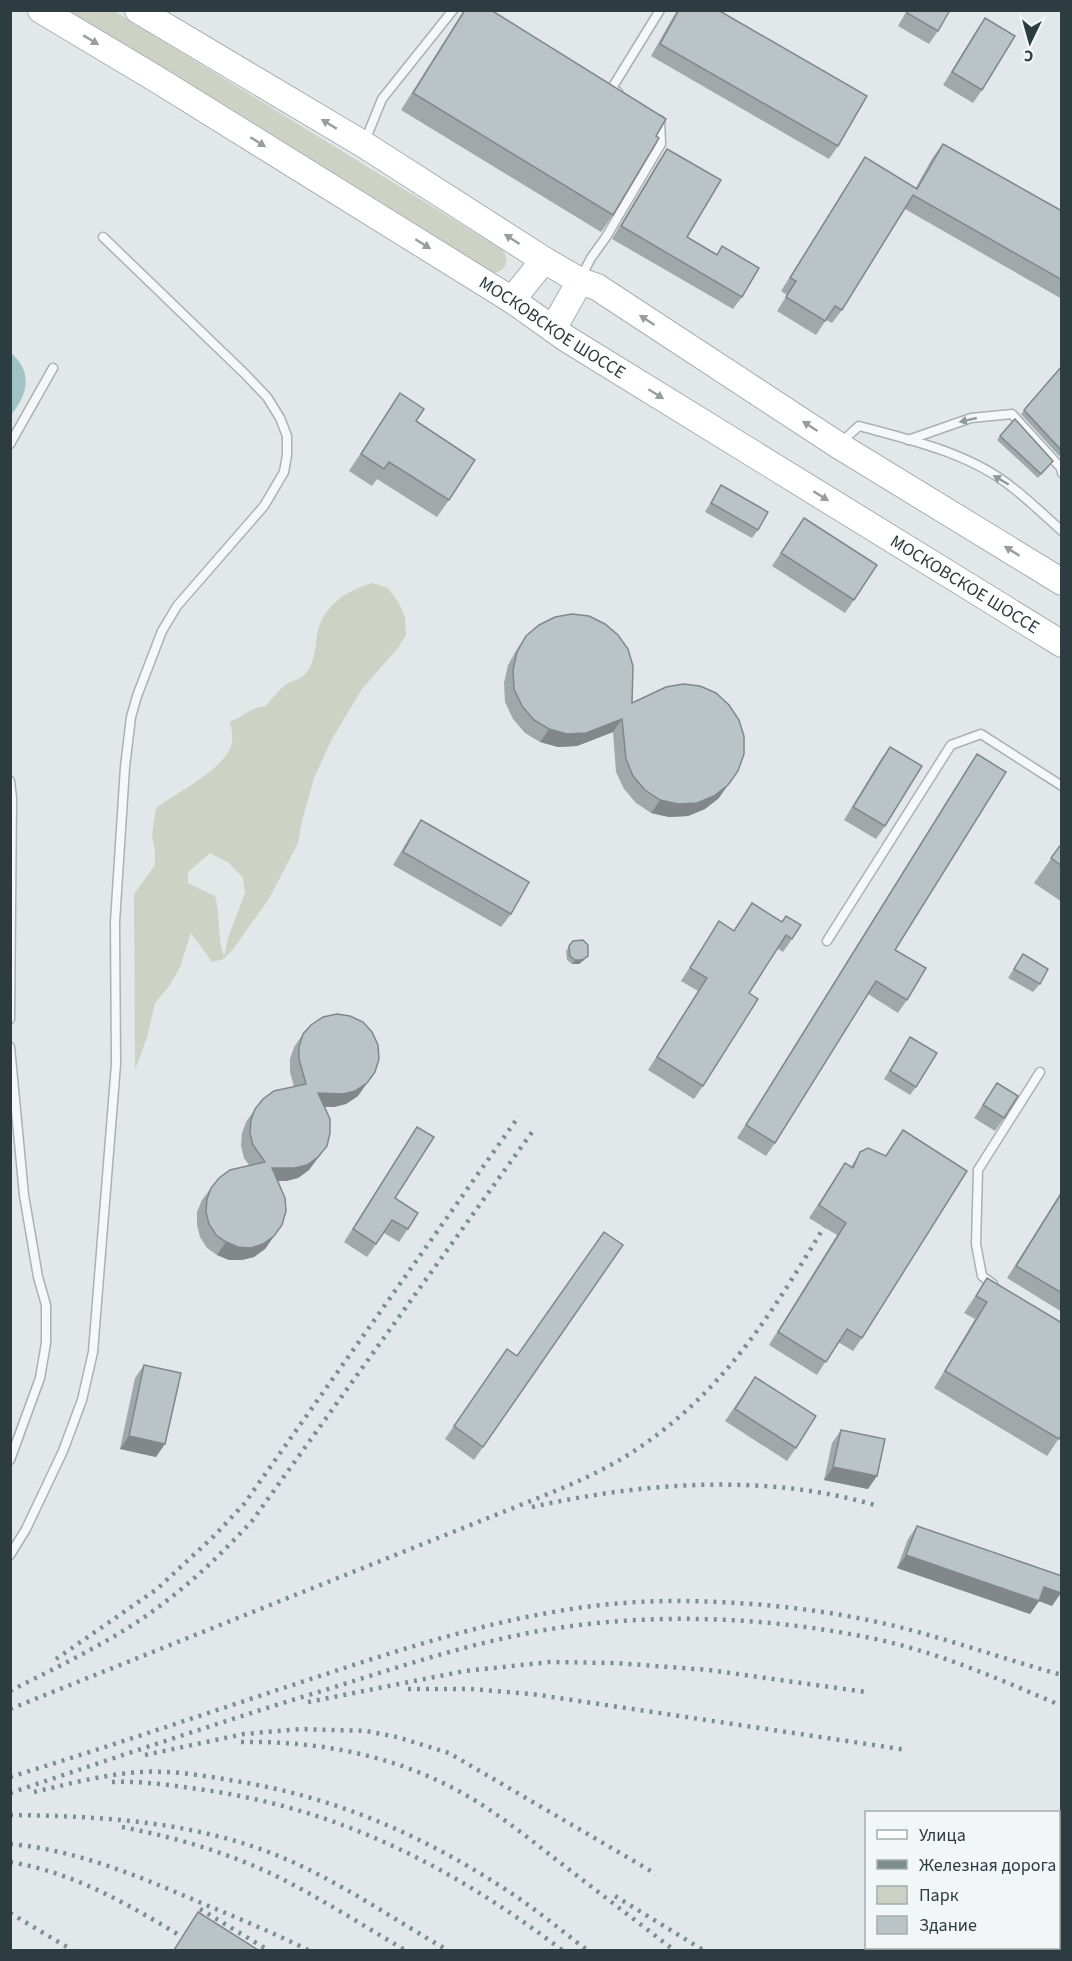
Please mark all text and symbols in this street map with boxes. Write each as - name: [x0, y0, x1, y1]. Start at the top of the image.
- north arrow: [1000, 12, 1060, 72]
- one-way arrow: [83, 35, 99, 46]
- text: С: [1023, 45, 1034, 67]
- one-way arrow: [321, 118, 337, 129]
- one-way arrow: [249, 136, 266, 147]
- one-way arrow: [504, 234, 520, 245]
- one-way arrow: [415, 239, 431, 250]
- street label: МОСКОВСКОЕ ШОССЕ: [474, 270, 630, 385]
- one-way arrow: [639, 315, 655, 326]
- one-way arrow: [647, 388, 664, 399]
- one-way arrow: [959, 415, 977, 425]
- one-way arrow: [802, 421, 818, 432]
- one-way arrow: [992, 475, 1009, 485]
- one-way arrow: [813, 491, 830, 502]
- street label: МОСКОВСКОЕ ШОССЕ: [885, 529, 1044, 640]
- one-way arrow: [1004, 546, 1020, 557]
- legend: [865, 1811, 1060, 1949]
- text: Улица: [919, 1823, 966, 1848]
- text: Железная дорога: [919, 1853, 1056, 1878]
- text: Парк: [919, 1883, 959, 1908]
- text: Здание: [919, 1913, 977, 1938]

